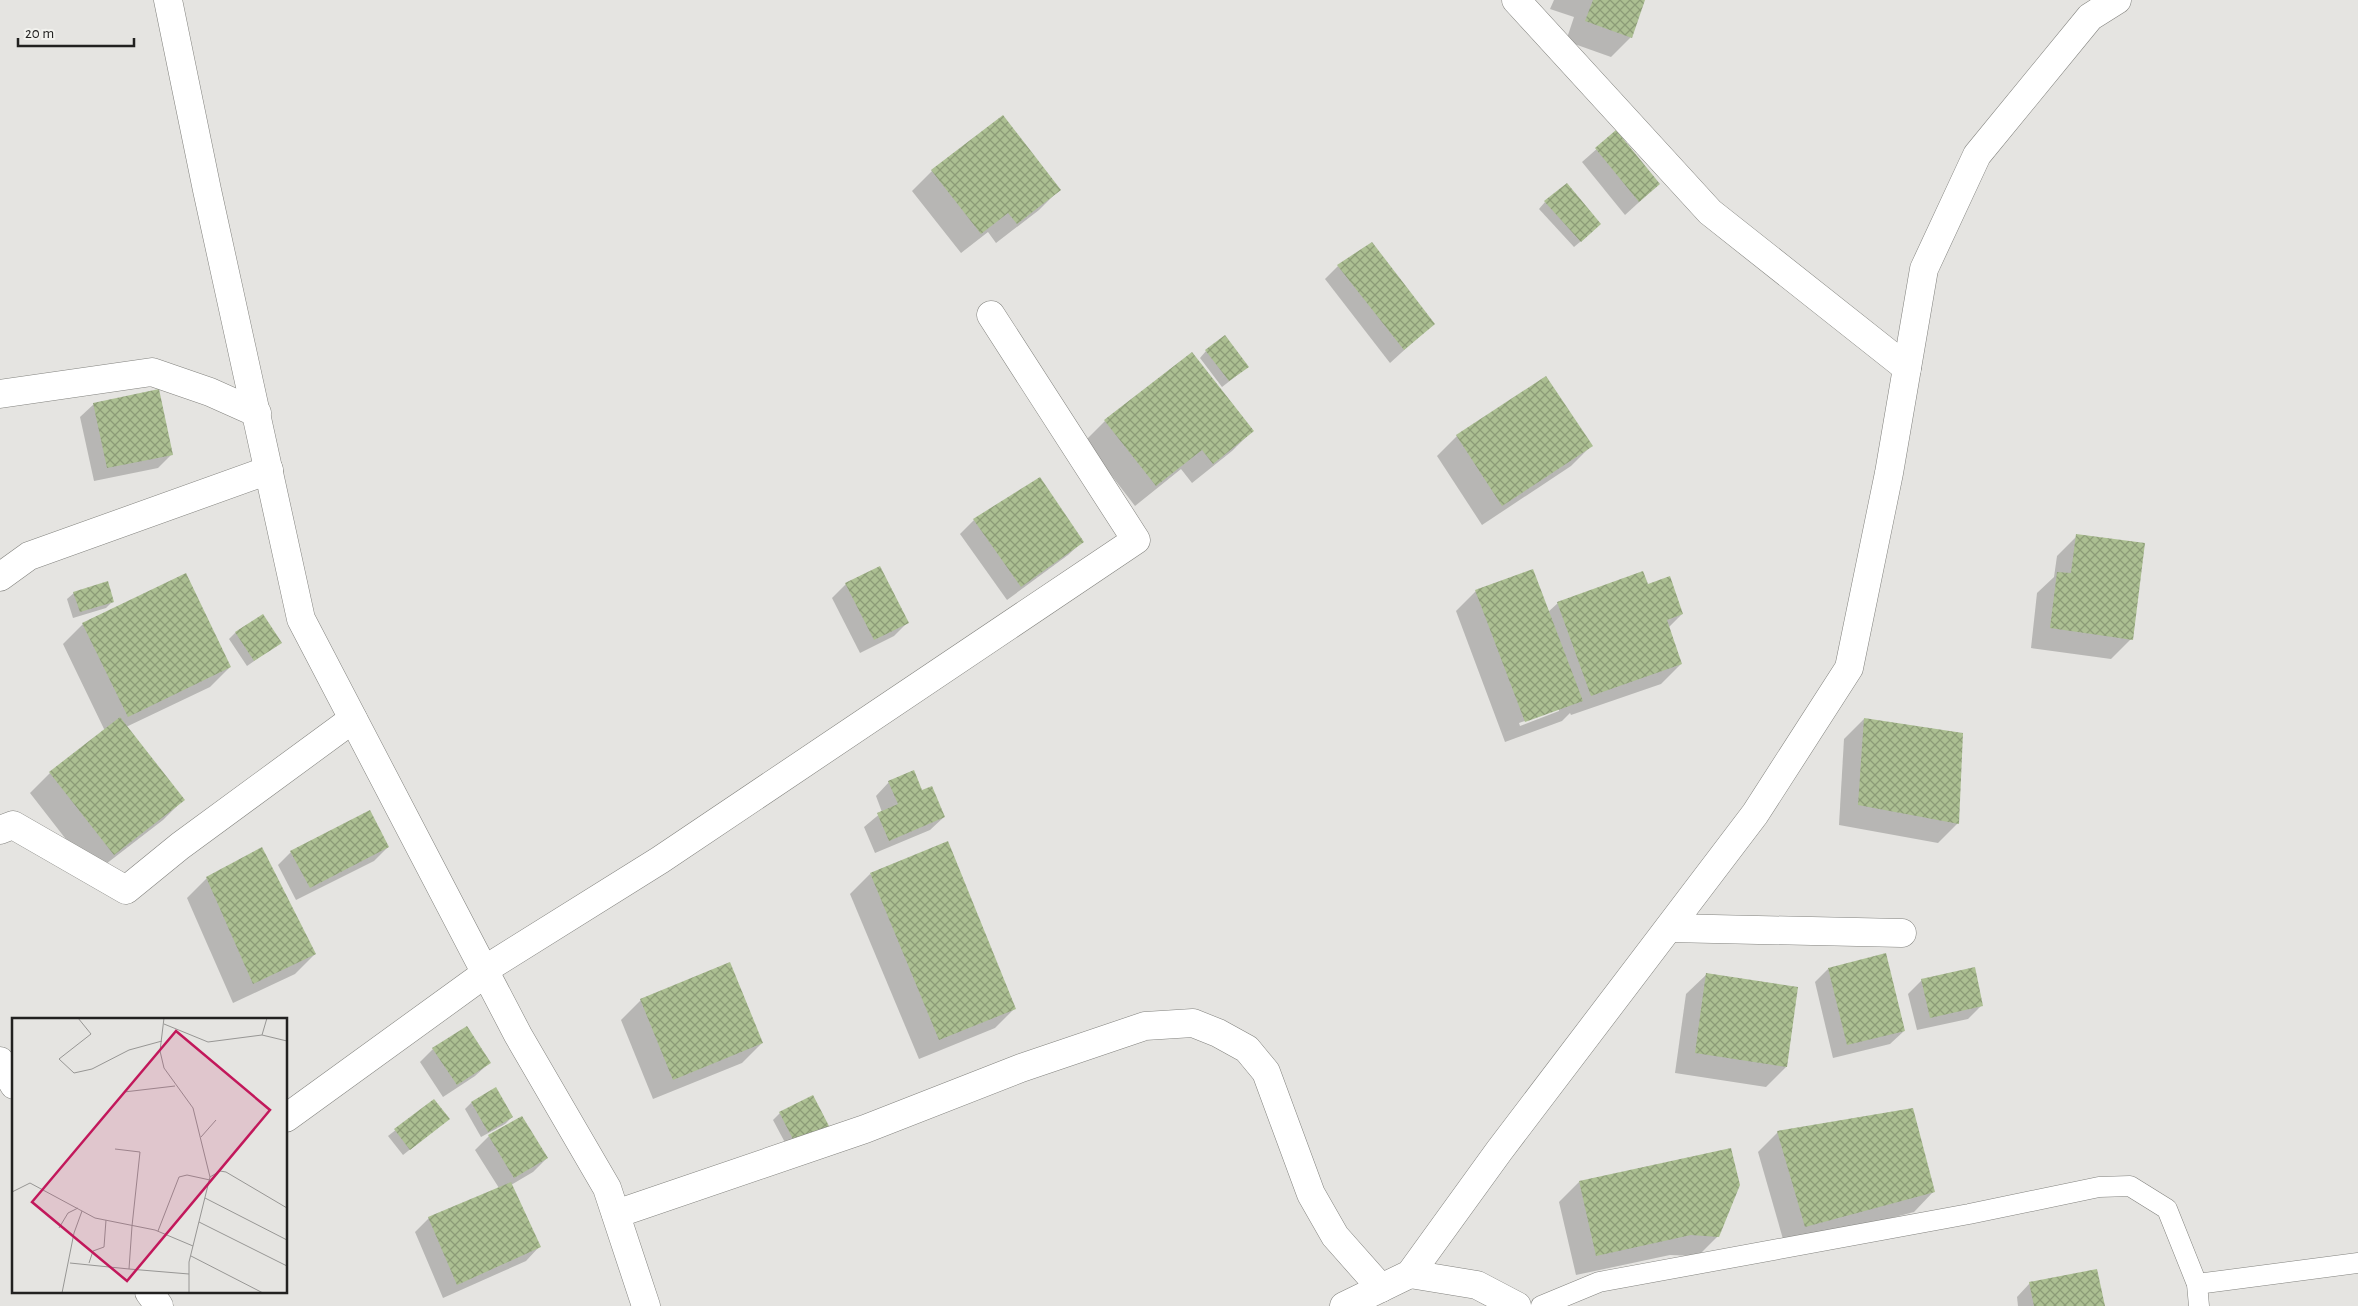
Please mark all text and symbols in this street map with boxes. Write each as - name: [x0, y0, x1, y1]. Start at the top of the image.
- scale bar: [18, 15, 134, 47]
- text: 20 m: [25, 26, 54, 41]
- inset map: [12, 1018, 288, 1294]

